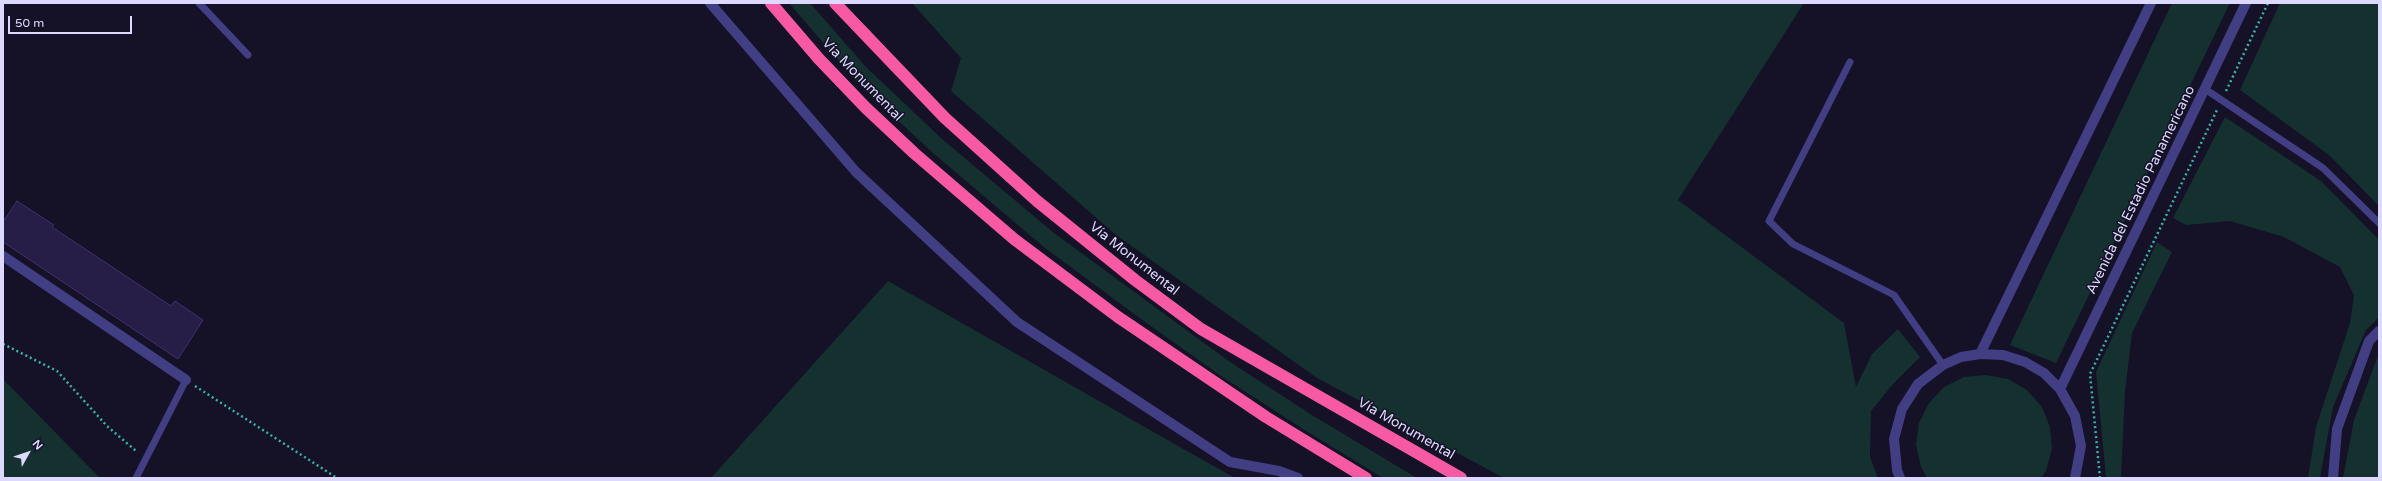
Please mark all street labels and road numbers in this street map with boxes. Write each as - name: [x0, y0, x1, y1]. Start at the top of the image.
- street label: Vía Monumental: [818, 35, 906, 125]
- street label: Avenida del Estadio Panamericano: [2083, 83, 2199, 297]
- street label: Vía Monumental: [1086, 219, 1182, 299]
- street label: Vía Monumental: [1354, 394, 1458, 464]

